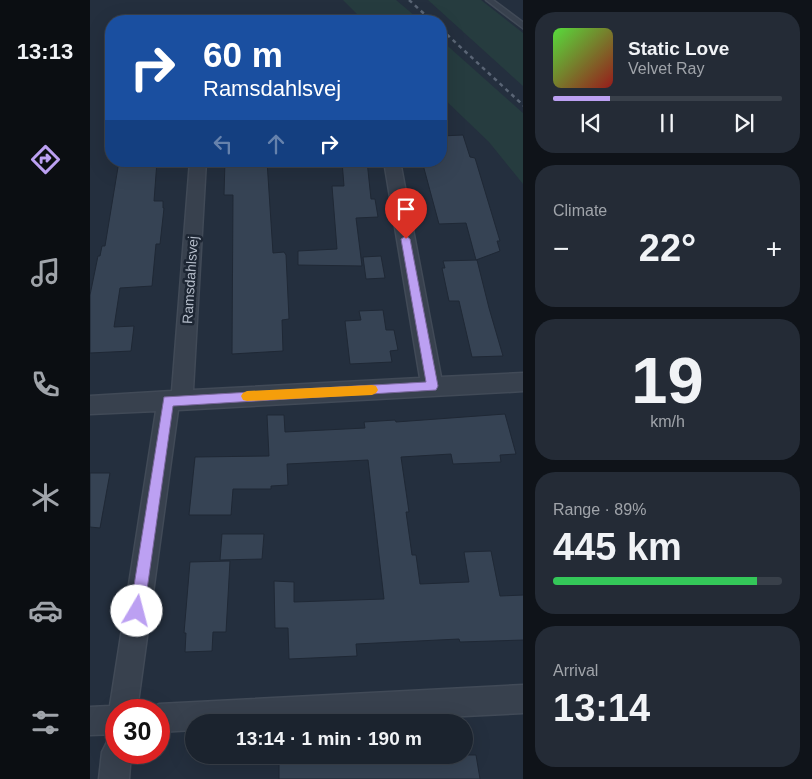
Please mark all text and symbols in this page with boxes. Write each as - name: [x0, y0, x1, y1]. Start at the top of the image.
- icon: right: [120, 35, 185, 100]
- text: 60 m: [203, 35, 283, 74]
- text: Static Love: [628, 38, 729, 59]
- text: 13:13: [17, 39, 73, 64]
- text: Velvet Ray: [628, 60, 704, 77]
- text: Ramsdahlsvej: [203, 76, 341, 101]
- icon: previous: [577, 109, 605, 137]
- icon: pause: [653, 109, 681, 137]
- icon: next: [730, 109, 758, 137]
- icon: left: [209, 130, 237, 158]
- icon: ahead: [262, 130, 290, 158]
- icon: right: [315, 130, 343, 158]
- icon: directions: [28, 142, 63, 177]
- pin: [385, 188, 427, 239]
- icon: arrive: [392, 195, 420, 223]
- text: Climate: [553, 202, 607, 219]
- text: 22°: [639, 227, 696, 269]
- text: −: [553, 233, 569, 264]
- text: +: [766, 233, 782, 264]
- street label: Ramsdahlsvej: [179, 236, 201, 324]
- icon: music: [28, 255, 63, 290]
- text: 19: [631, 344, 704, 417]
- icon: phone: [28, 367, 63, 402]
- text: km/h: [650, 413, 685, 430]
- icon: climate: [28, 480, 63, 515]
- text: Range · 89%: [553, 501, 646, 518]
- text: 445 km: [553, 526, 682, 568]
- position arrow: [110, 584, 162, 636]
- icon: car: [28, 593, 63, 628]
- text: Arrival: [553, 662, 598, 679]
- text: 13:14: [553, 687, 650, 729]
- speed limit sign: 30: [105, 699, 170, 764]
- icon: filters: [28, 705, 63, 740]
- text: 13:14 · 1 min · 190 m: [236, 728, 422, 749]

